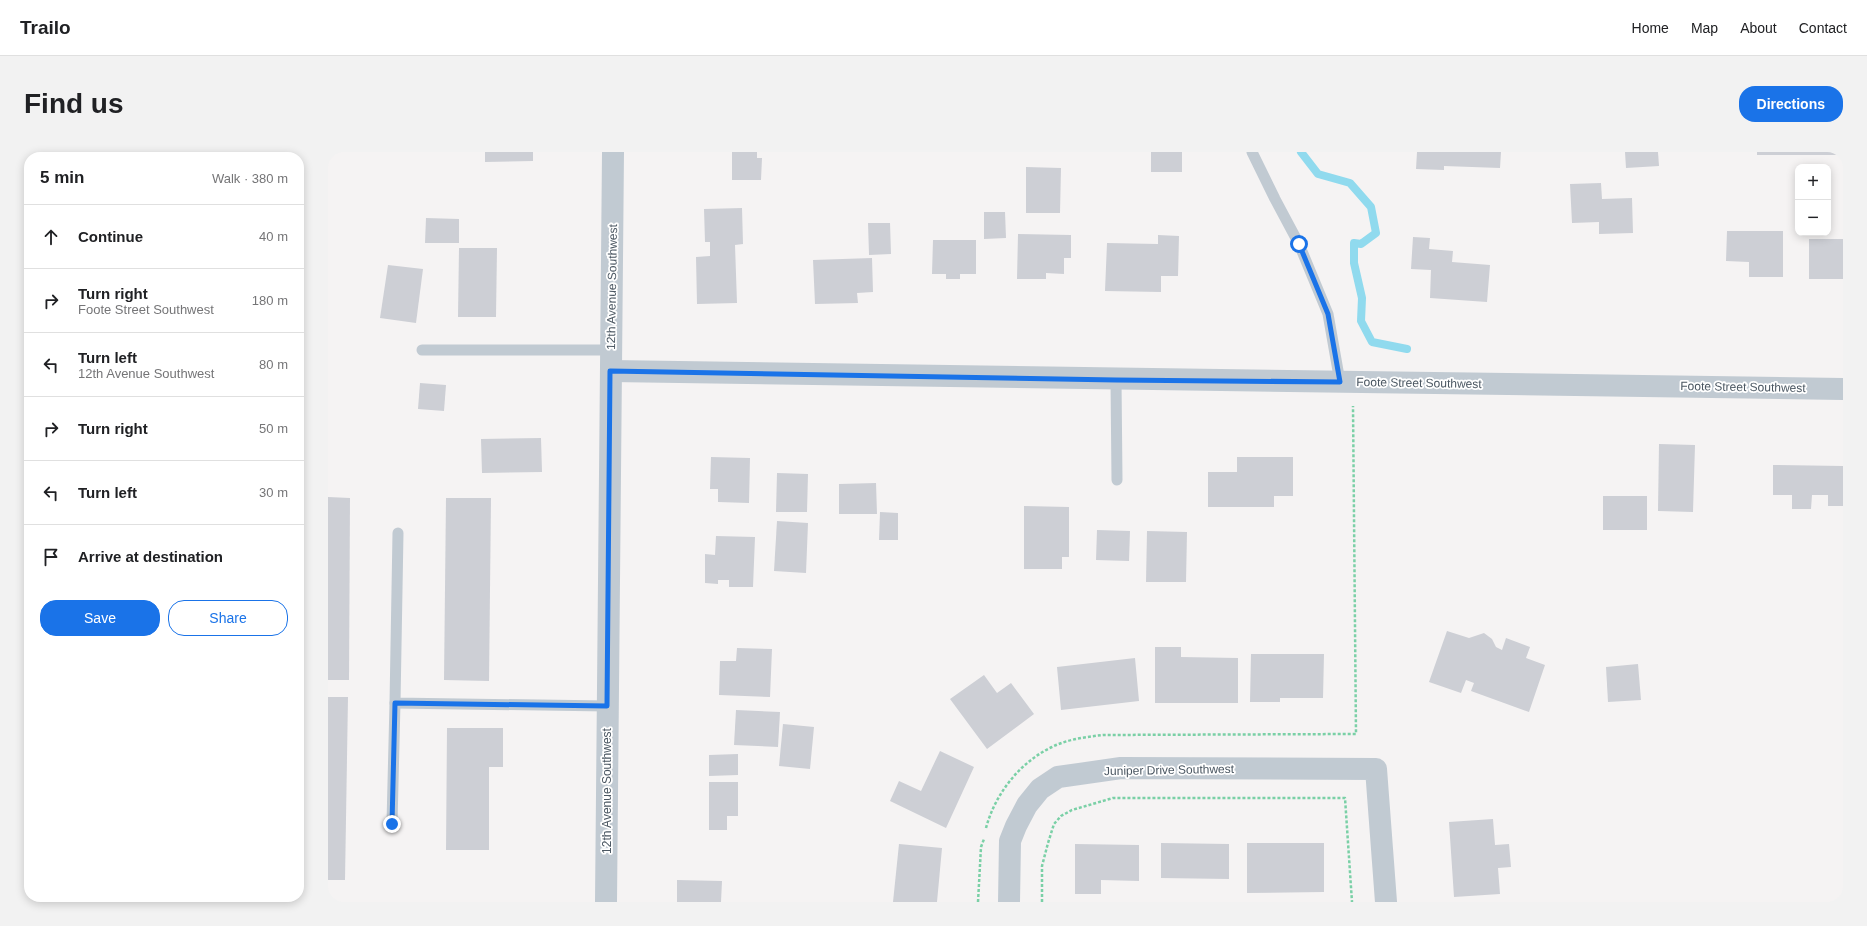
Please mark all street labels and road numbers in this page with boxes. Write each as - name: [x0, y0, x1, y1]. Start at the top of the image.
- street label: 12th Avenue Southwest: [604, 223, 620, 350]
- street label: Foote Street Southwest: [1356, 375, 1482, 391]
- street label: Foote Street Southwest: [1680, 379, 1806, 395]
- street label: 12th Avenue Southwest: [600, 727, 614, 854]
- street label: Juniper Drive Southwest: [1104, 762, 1235, 778]

